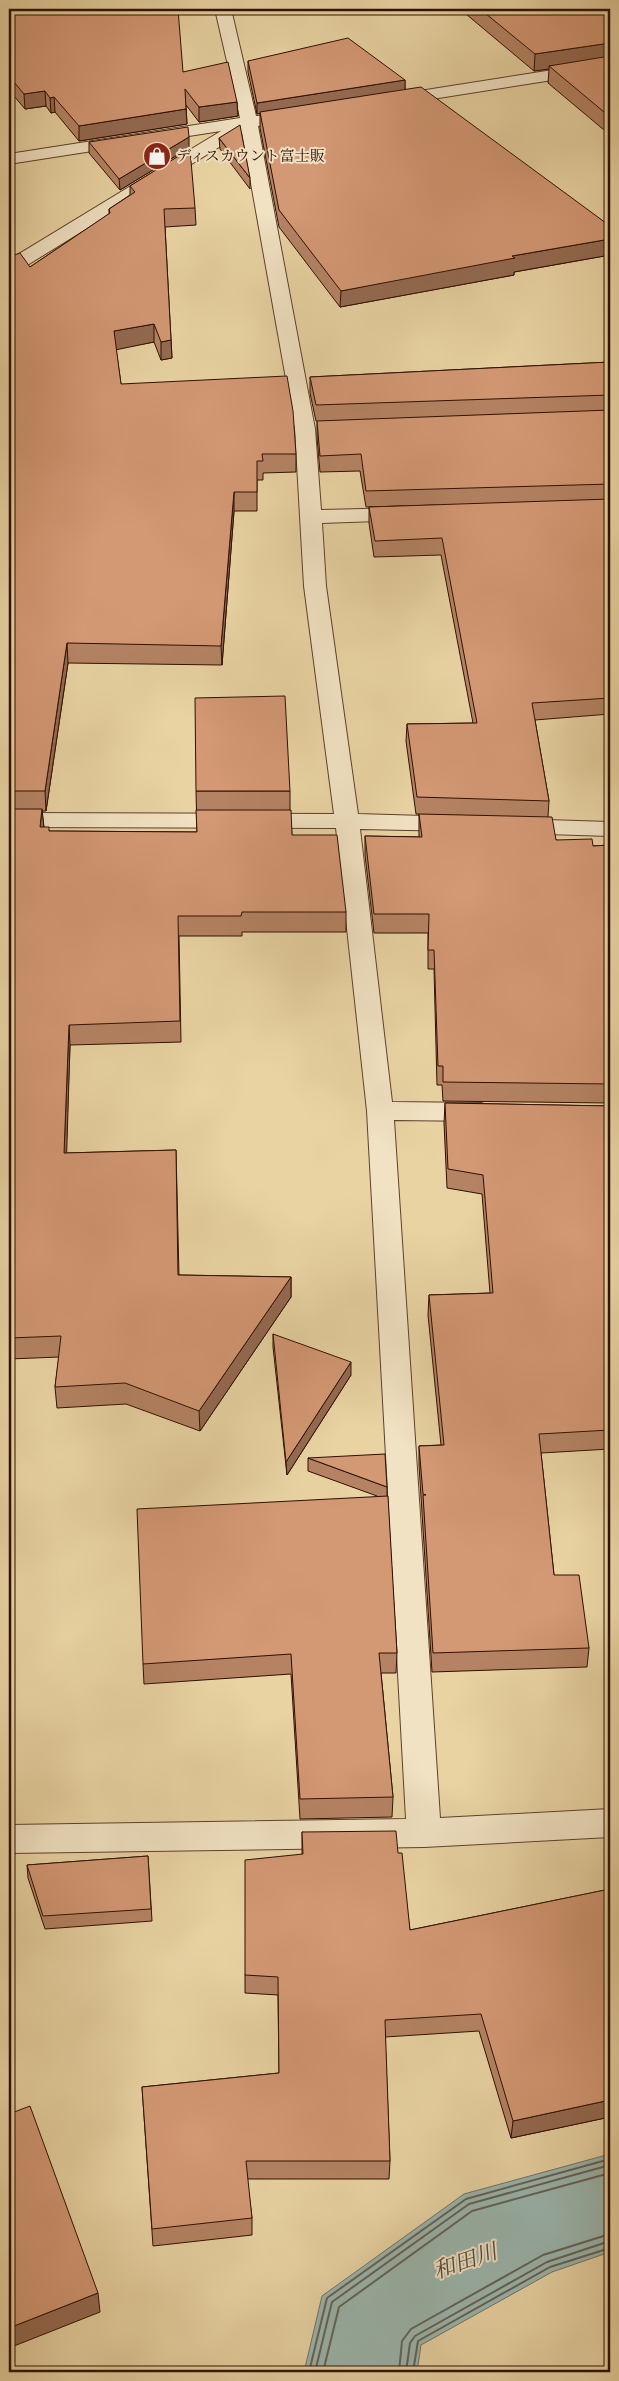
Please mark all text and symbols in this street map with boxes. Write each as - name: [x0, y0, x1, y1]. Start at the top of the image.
- shop icon: ディスカウント富士販: [142, 141, 172, 171]
- place label: ディスカウント富士販: [176, 147, 325, 165]
- water label: 和田川: [429, 2237, 502, 2285]

